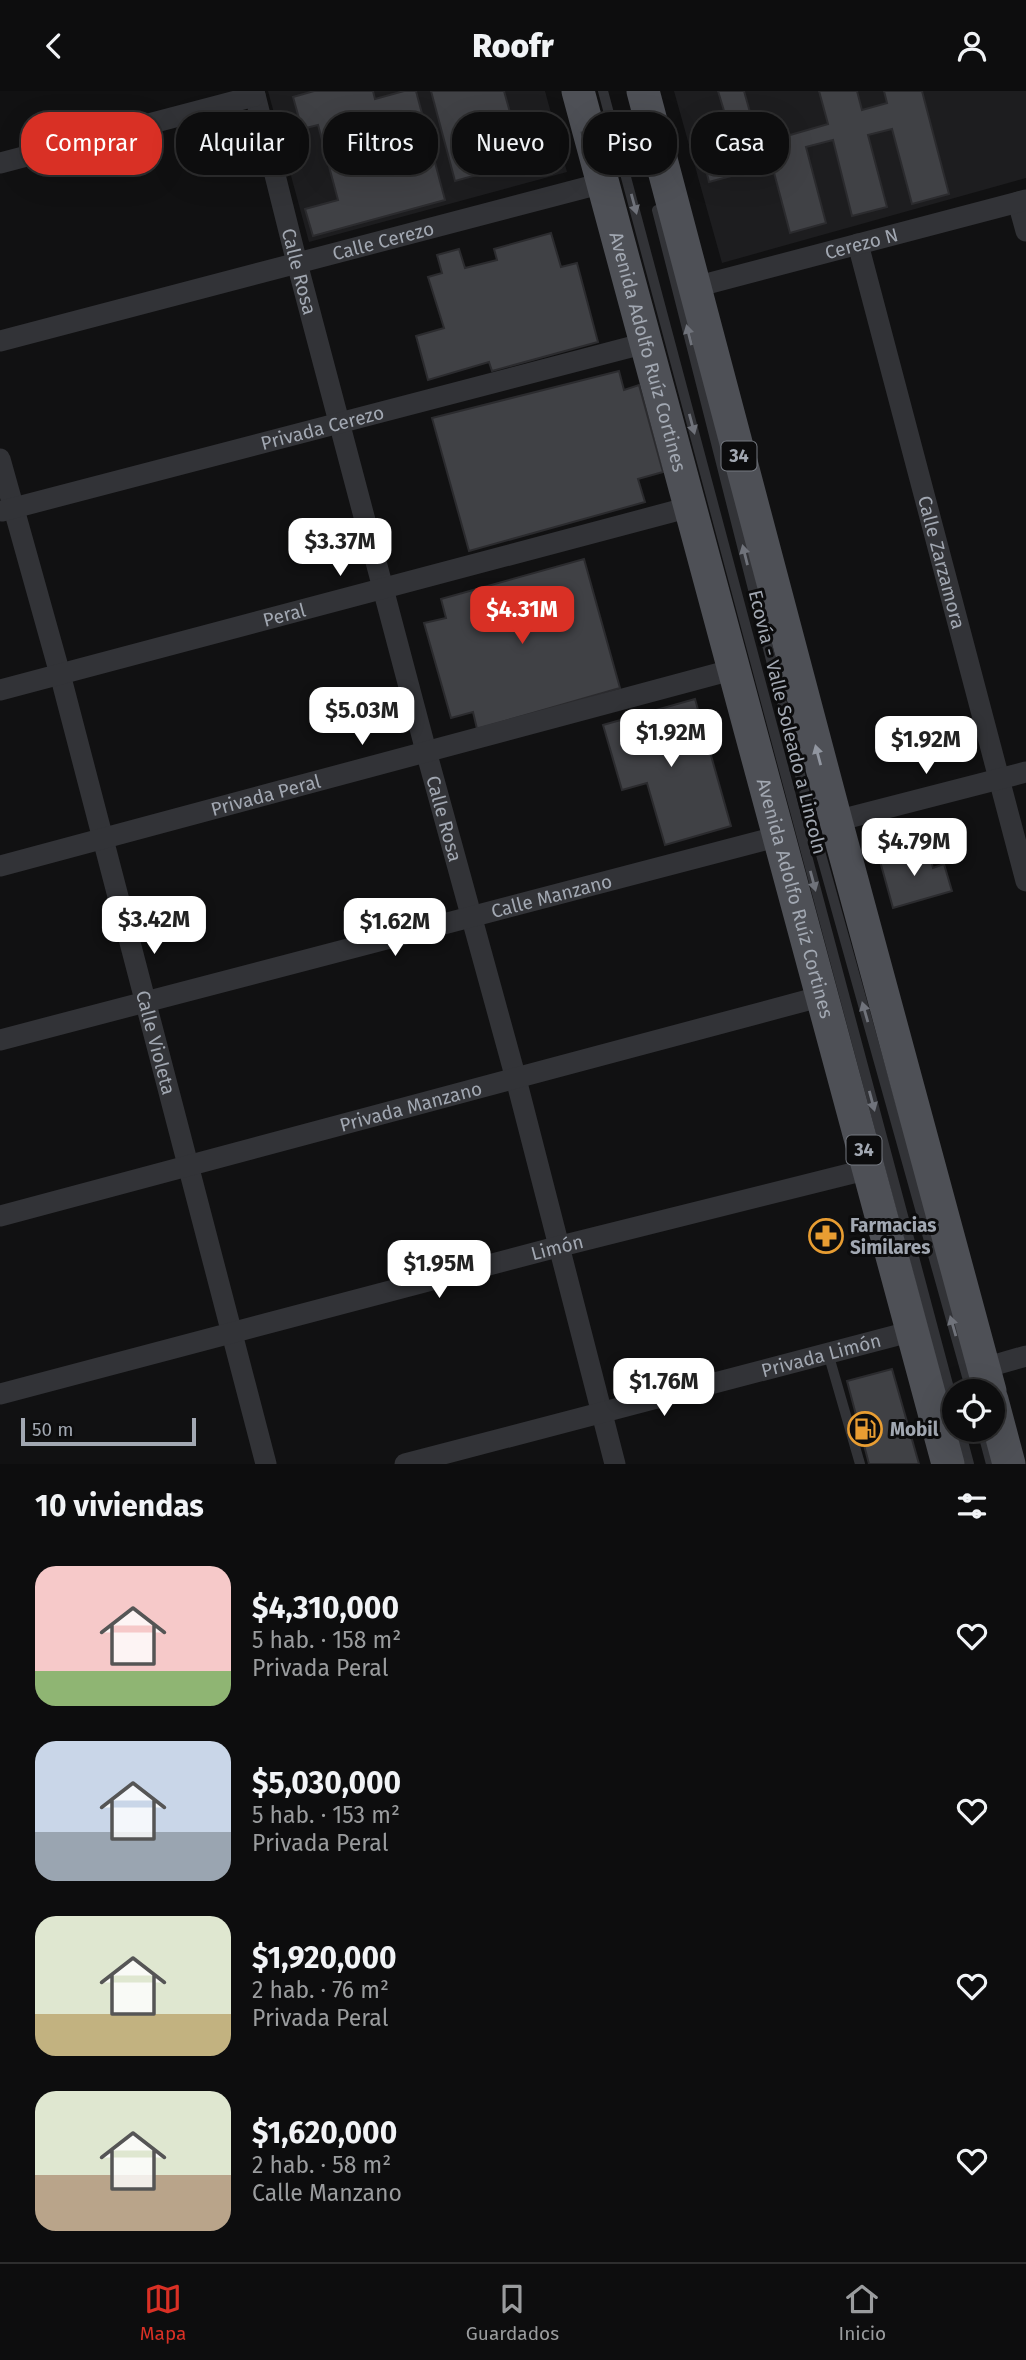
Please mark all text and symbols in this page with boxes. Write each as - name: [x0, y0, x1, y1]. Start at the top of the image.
- icon: back: [35, 27, 73, 65]
- text: Roofr: [472, 27, 554, 65]
- icon: person: [953, 27, 991, 65]
- chip: Comprar: [21, 112, 162, 175]
- chip: Alquilar: [176, 112, 309, 175]
- chip: Filtros: [323, 112, 438, 175]
- chip: Nuevo: [452, 112, 569, 175]
- chip: Piso: [583, 112, 677, 175]
- chip: Casa: [691, 112, 789, 175]
- one-way arrow: [629, 194, 639, 215]
- street label: Calle Cerezo: [330, 217, 436, 265]
- street label: Cerezo N: [822, 223, 901, 264]
- street label: Calle Rosa: [277, 226, 321, 317]
- street label: Avenida Adolfo Ruíz Cortines: [604, 229, 691, 475]
- one-way arrow: [683, 323, 694, 345]
- street label: Privada Cerezo: [258, 401, 386, 455]
- one-way arrow: [687, 413, 698, 435]
- road number: 34: [722, 442, 756, 471]
- street label: Calle Zarzamora: [913, 493, 970, 631]
- pin: $3.37M: [283, 519, 397, 578]
- text: $3.37M: [304, 527, 376, 555]
- one-way arrow: [739, 544, 750, 566]
- pin: $4.31M: [465, 587, 579, 646]
- street label: Ecovía - Valle Soleado a Lincoln: [744, 588, 832, 857]
- text: $4.31M: [486, 595, 558, 623]
- street label: Peral: [260, 598, 309, 632]
- pin: $5.03M: [305, 687, 419, 747]
- text: $5.03M: [325, 696, 399, 724]
- pin: $1.92M: [614, 709, 728, 769]
- pin: $1.92M: [869, 717, 983, 776]
- text: $1.92M: [636, 718, 706, 746]
- text: $1.92M: [891, 725, 961, 753]
- one-way arrow: [812, 744, 823, 766]
- street label: Privada Peral: [208, 769, 324, 821]
- street label: Calle Rosa: [421, 773, 467, 864]
- street label: Avenida Adolfo Ruíz Cortines: [752, 776, 838, 1021]
- pin: $4.79M: [857, 819, 971, 878]
- text: $4.79M: [878, 827, 950, 855]
- street label: Calle Manzano: [489, 869, 614, 923]
- one-way arrow: [809, 871, 819, 892]
- pin: $3.42M: [97, 897, 211, 956]
- pin: $1.62M: [338, 899, 452, 958]
- text: $3.42M: [118, 905, 190, 933]
- text: $1.62M: [360, 907, 430, 935]
- street label: Calle Violeta: [131, 988, 180, 1097]
- one-way arrow: [859, 1001, 870, 1023]
- street label: Privada Manzano: [337, 1077, 484, 1137]
- one-way arrow: [867, 1090, 878, 1112]
- road number: 34: [846, 1135, 882, 1165]
- place label: Farmacias Similares: [850, 1214, 936, 1259]
- pharmacy icon: Farmacias Similares: [807, 1217, 845, 1255]
- street label: Limón: [528, 1230, 586, 1265]
- pin: $1.95M: [382, 1241, 496, 1300]
- text: $1.95M: [404, 1249, 474, 1277]
- one-way arrow: [947, 1315, 957, 1336]
- street label: Privada Limón: [759, 1329, 883, 1382]
- pin: $1.76M: [607, 1359, 721, 1418]
- text: $1.76M: [629, 1367, 699, 1395]
- map controls: [942, 1379, 1005, 1442]
- button: locate: [942, 1379, 1005, 1442]
- fuel station icon: Mobil: [846, 1410, 884, 1448]
- scale bar: [21, 1415, 196, 1447]
- text: 50 m: [32, 1418, 73, 1441]
- place label: Mobil: [890, 1418, 939, 1441]
- icon: filters: [953, 1487, 991, 1525]
- text: 10 viviendas: [35, 1488, 204, 1524]
- text: $4,310,000: [252, 1590, 399, 1626]
- icon: home: [91, 1594, 175, 1678]
- icon: heart: [953, 1617, 991, 1655]
- text: 5 hab. · 158 m²: [252, 1626, 401, 1654]
- text: Privada Peral: [252, 1654, 388, 1682]
- text: $5,030,000: [252, 1765, 401, 1801]
- icon: home: [91, 1769, 175, 1853]
- icon: heart: [953, 1792, 991, 1830]
- text: 5 hab. · 153 m²: [252, 1801, 400, 1829]
- text: Privada Peral: [252, 1829, 388, 1857]
- text: $1,920,000: [252, 1940, 397, 1976]
- icon: home: [91, 1944, 175, 2028]
- icon: heart: [953, 1967, 991, 2005]
- text: 2 hab. · 76 m²: [252, 1976, 389, 2004]
- text: Privada Peral: [252, 2004, 388, 2032]
- text: $1,620,000: [252, 2115, 397, 2151]
- icon: home: [91, 2119, 175, 2203]
- icon: heart: [953, 2142, 991, 2180]
- text: 2 hab. · 58 m²: [252, 2151, 391, 2179]
- text: Calle Manzano: [252, 2179, 402, 2207]
- tab: Mapa: [140, 2280, 186, 2345]
- tab: Guardados: [466, 2280, 559, 2345]
- tab: Inicio: [839, 2280, 886, 2345]

